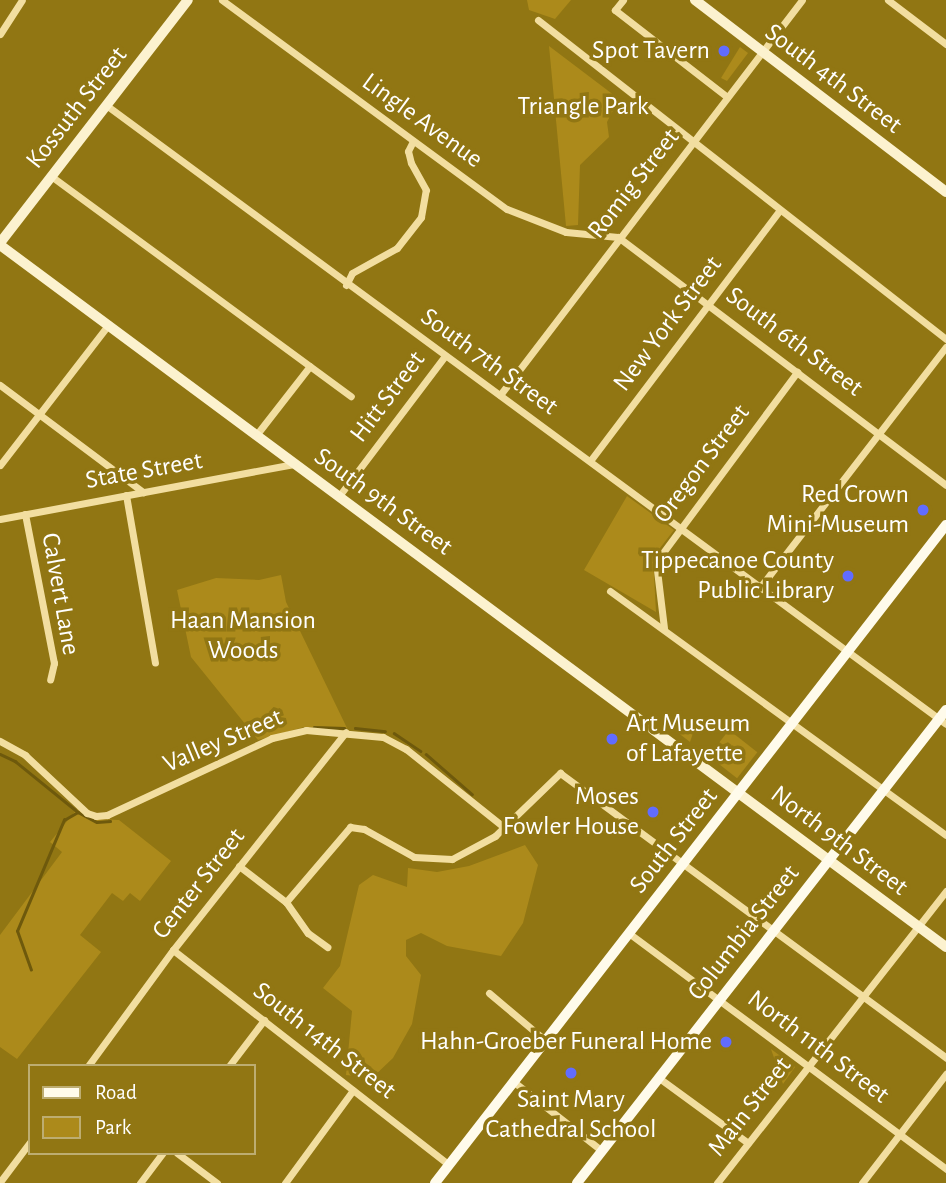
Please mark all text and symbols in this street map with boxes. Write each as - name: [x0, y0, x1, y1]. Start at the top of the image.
- street label: South 4th Street: [758, 17, 908, 141]
- place label: Spot Tavern: [592, 35, 710, 67]
- street label: Kossuth Street: [20, 41, 134, 175]
- marker: Spot Tavern: [716, 43, 732, 59]
- street label: Lingle Avenue: [356, 67, 488, 175]
- park label: Triangle Park: [517, 91, 649, 123]
- street label: Romig Street: [581, 123, 687, 245]
- street label: New York Street: [607, 250, 729, 398]
- street label: South 6th Street: [719, 280, 869, 404]
- street label: South 7th Street: [414, 302, 564, 422]
- street label: Hitt Street: [344, 345, 432, 449]
- street label: Oregon Street: [647, 398, 757, 530]
- street label: South 9th Street: [308, 441, 458, 563]
- street label: State Street: [83, 445, 205, 497]
- place label: Red Crown Mini-Museum: [767, 479, 909, 540]
- marker: Red Crown Mini-Museum: [915, 502, 931, 518]
- street label: Calvert Lane: [34, 530, 86, 658]
- place label: Tippecanoe County Public Library: [641, 545, 834, 606]
- marker: Tippecanoe County Public Library: [840, 568, 856, 584]
- park label: Haan Mansion Woods: [170, 605, 316, 666]
- street label: Valley Street: [159, 702, 287, 780]
- place label: Art Museum of Lafayette: [626, 708, 750, 770]
- marker: Art Museum of Lafayette: [604, 731, 620, 747]
- street label: North 9th Street: [764, 779, 914, 903]
- place label: Moses Fowler House: [503, 781, 639, 842]
- street label: South Street: [623, 782, 725, 900]
- marker: Moses Fowler House: [645, 804, 661, 820]
- street label: Center Street: [146, 822, 252, 946]
- street label: Columbia Street: [681, 859, 807, 1007]
- street label: South 14th Street: [246, 976, 402, 1106]
- street label: North 11th Street: [741, 984, 895, 1110]
- place label: Hahn-Groeber Funeral Home: [420, 1026, 712, 1058]
- marker: Hahn-Groeber Funeral Home: [718, 1034, 734, 1050]
- street label: Main Street: [702, 1051, 798, 1163]
- legend: [28, 1064, 256, 1155]
- marker: Saint Mary Cathedral School: [563, 1065, 579, 1081]
- text: Road: [95, 1082, 137, 1103]
- place label: Saint Mary Cathedral School: [486, 1084, 656, 1146]
- text: Park: [95, 1117, 131, 1138]

